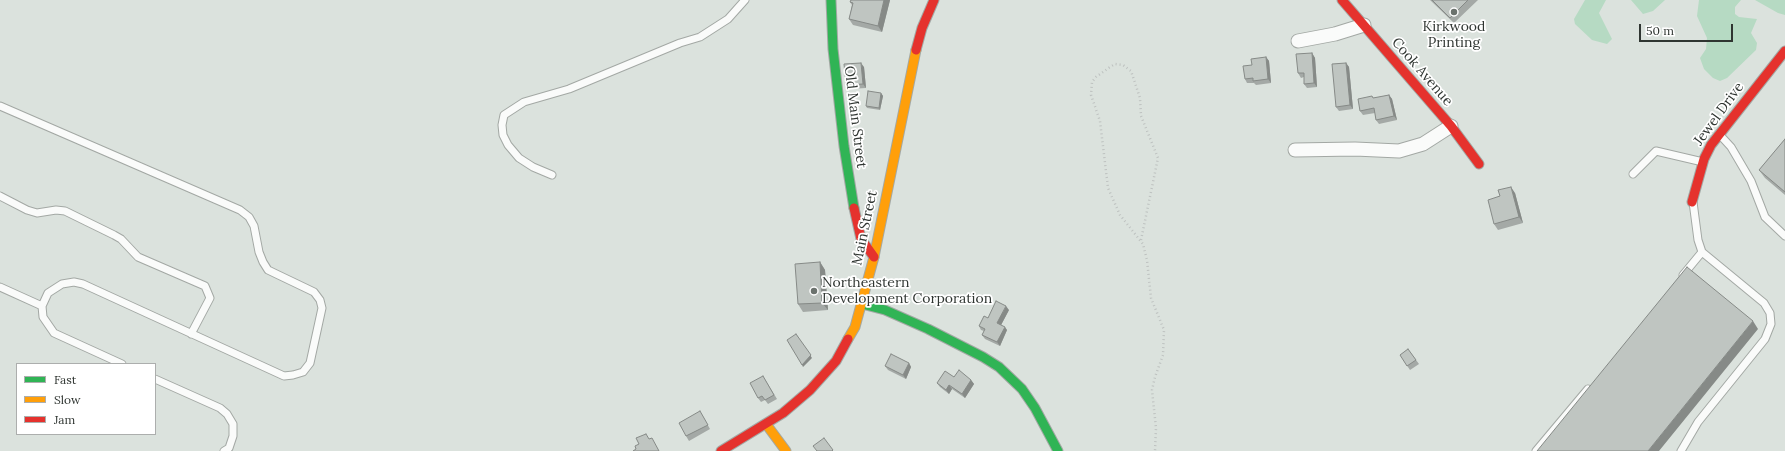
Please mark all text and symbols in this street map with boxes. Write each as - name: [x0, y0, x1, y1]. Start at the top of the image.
- marker: Kirkwood Printing: [1449, 7, 1459, 17]
- scale bar: [1641, 16, 1735, 42]
- place label: Kirkwood Printing: [1423, 19, 1485, 52]
- text: 50 m: [1646, 23, 1674, 38]
- street label: Cook Avenue: [1388, 34, 1456, 110]
- street label: Old Main Street: [840, 65, 870, 169]
- street label: Jewel Drive: [1691, 79, 1747, 149]
- street label: Main Street: [849, 189, 881, 267]
- place label: Northeastern Development Corporation: [822, 275, 992, 308]
- marker: Northeastern Development Corporation: [809, 286, 819, 296]
- legend: [16, 363, 156, 435]
- text: Fast: [54, 372, 77, 387]
- text: Slow: [54, 392, 81, 407]
- text: Jam: [54, 412, 75, 427]

